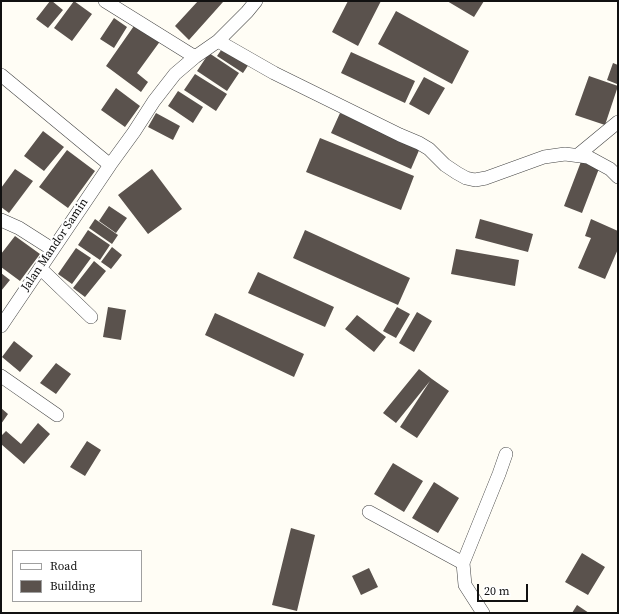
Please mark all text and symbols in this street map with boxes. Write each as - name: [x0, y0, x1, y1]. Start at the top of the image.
- street label: Jalan Mandor Samin: [19, 196, 91, 294]
- legend: [12, 550, 142, 602]
- text: Road: [50, 558, 77, 574]
- scale bar: [479, 576, 530, 602]
- text: Building: [50, 578, 95, 594]
- text: 20 m: [484, 583, 510, 599]

